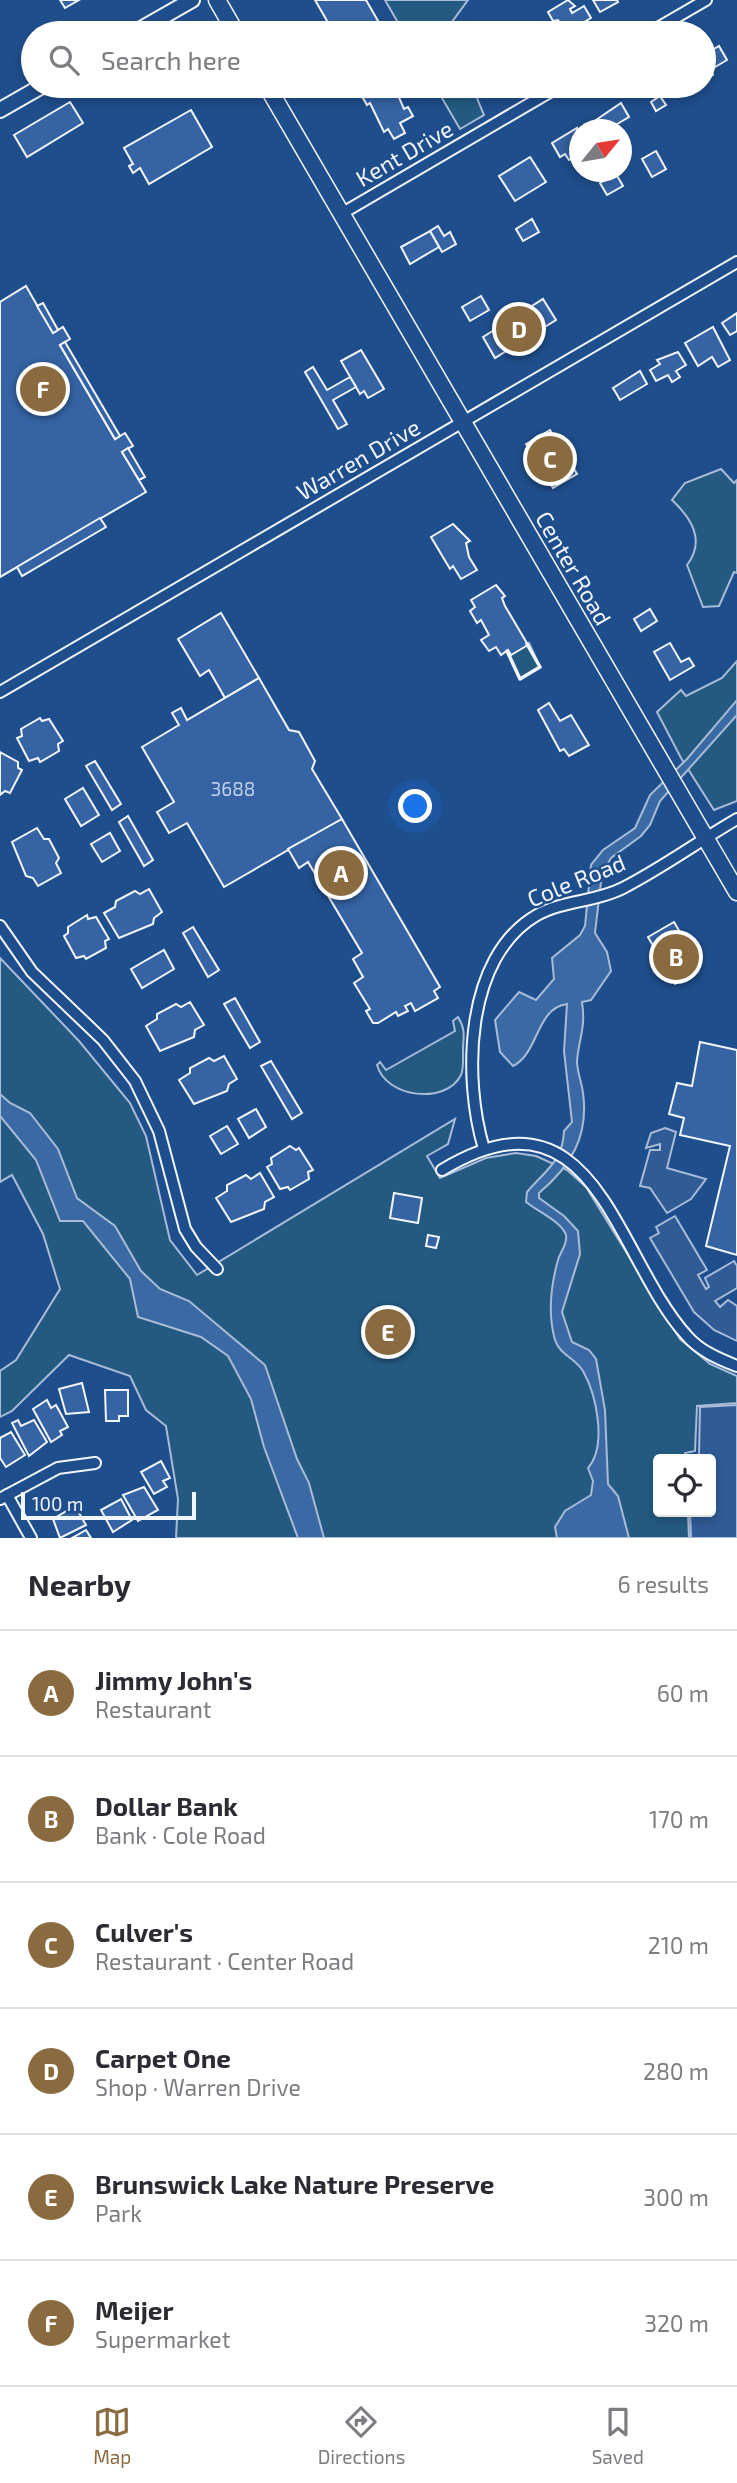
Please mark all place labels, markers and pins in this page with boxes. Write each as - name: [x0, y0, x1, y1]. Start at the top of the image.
- pin: D: [496, 303, 542, 355]
- pin: F: [20, 363, 66, 415]
- pin: C: [527, 433, 573, 485]
- pin: A: [318, 847, 364, 899]
- pin: B: [653, 931, 699, 983]
- pin: E: [365, 1306, 411, 1358]

